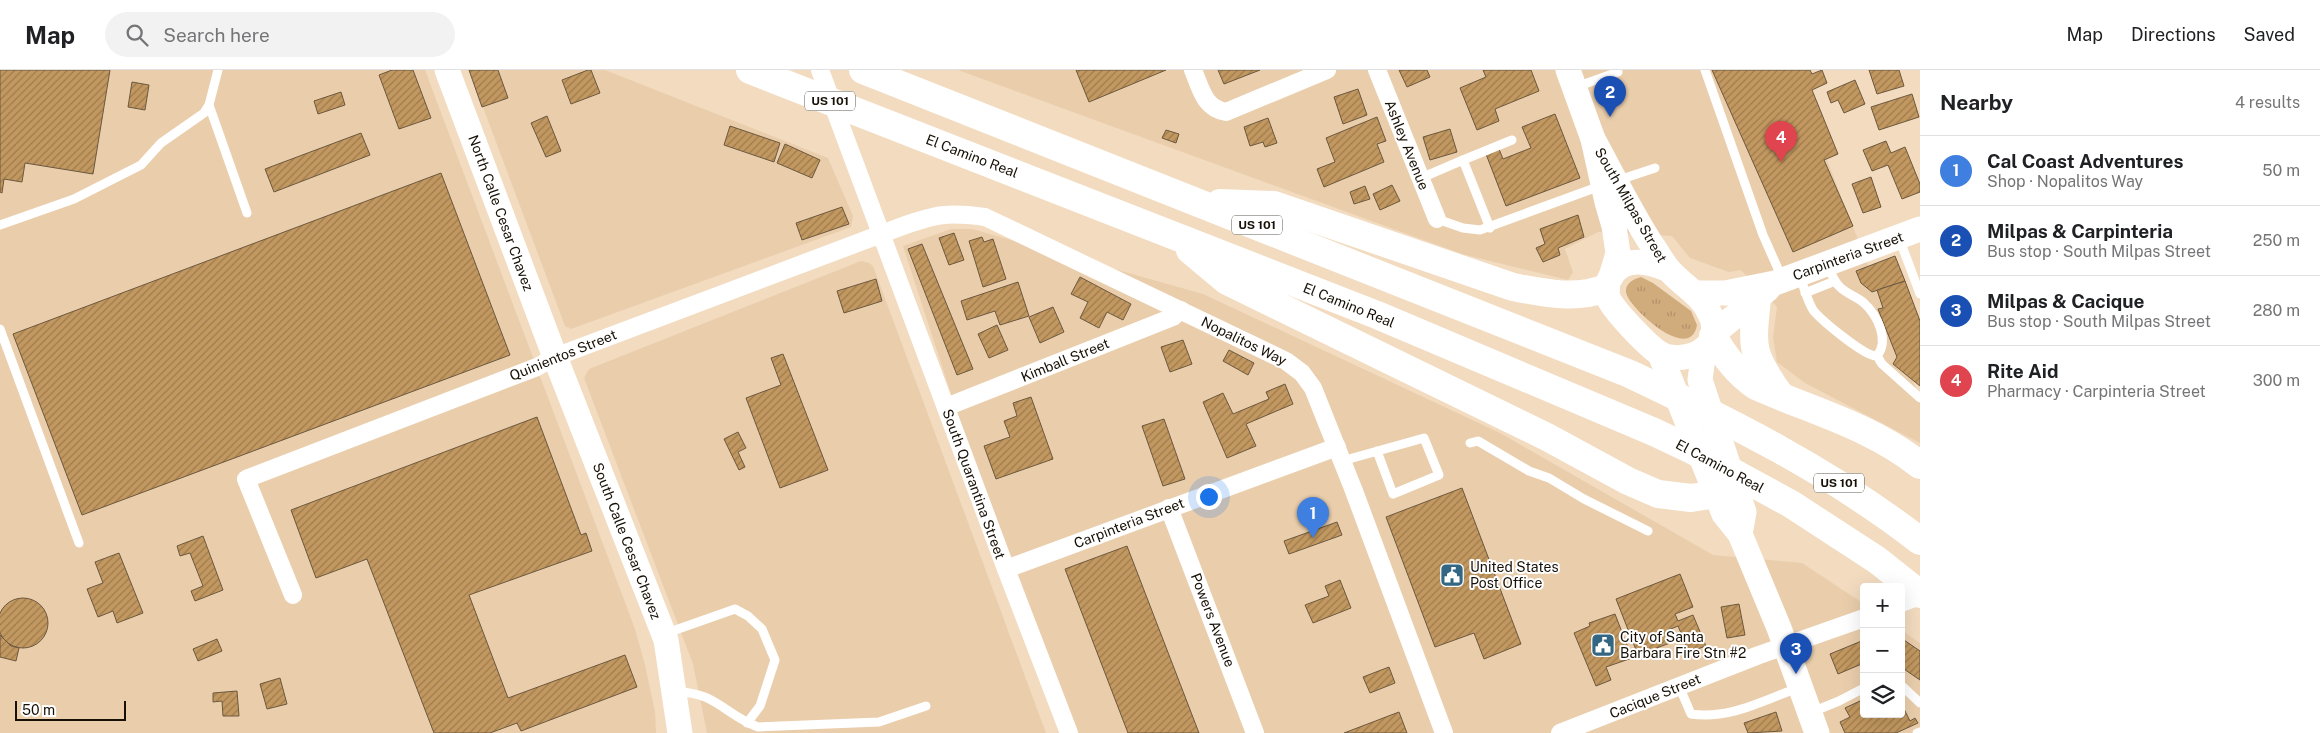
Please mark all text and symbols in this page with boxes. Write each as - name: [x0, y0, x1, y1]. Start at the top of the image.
- search box: [105, 12, 455, 57]
- text: Map: [25, 21, 75, 49]
- icon: search: [123, 21, 151, 49]
- text: Search here: [163, 24, 270, 46]
- text: Map: [2066, 24, 2103, 45]
- text: Directions: [2131, 24, 2216, 45]
- text: Saved: [2244, 24, 2295, 45]
- pin: 2: [1594, 76, 1626, 117]
- text: Nearby: [1940, 90, 2013, 115]
- road number: US 101: [805, 92, 855, 110]
- text: 4 results: [2235, 93, 2300, 112]
- street label: Ashley Avenue: [1382, 98, 1432, 192]
- pin: 4: [1765, 121, 1797, 162]
- street label: El Camino Real: [924, 131, 1020, 181]
- street label: North Calle Cesar Chavez: [465, 133, 537, 293]
- street label: South Milpas Street: [1592, 145, 1670, 265]
- text: Cal Coast Adventures: [1987, 150, 2184, 172]
- text: 1: [1953, 161, 1959, 180]
- text: 50 m: [2262, 161, 2300, 180]
- text: Shop · Nopalitos Way: [1987, 172, 2143, 191]
- road number: US 101: [1232, 216, 1282, 234]
- text: Milpas & Carpinteria: [1987, 220, 2173, 242]
- street label: Carpinteria Street: [1790, 229, 1906, 283]
- text: 2: [1951, 231, 1961, 250]
- text: 250 m: [2253, 231, 2300, 250]
- text: Bus stop · South Milpas Street: [1987, 242, 2211, 261]
- street label: El Camino Real: [1301, 279, 1397, 331]
- text: Milpas & Cacique: [1987, 290, 2145, 312]
- text: 3: [1951, 301, 1961, 320]
- text: 280 m: [2253, 301, 2300, 320]
- text: Bus stop · South Milpas Street: [1987, 312, 2211, 331]
- street label: Nopalitos Way: [1199, 313, 1290, 369]
- street label: Quinientos Street: [507, 326, 619, 384]
- street label: Kimball Street: [1019, 335, 1111, 385]
- text: Rite Aid: [1987, 360, 2058, 382]
- text: 4: [1951, 371, 1961, 390]
- text: 300 m: [2253, 371, 2300, 390]
- text: Pharmacy · Carpinteria Street: [1987, 382, 2206, 401]
- street label: South Quarantina Street: [939, 407, 1009, 561]
- street label: El Camino Real: [1673, 436, 1767, 496]
- street label: South Calle Cesar Chavez: [590, 460, 664, 622]
- road number: US 101: [1814, 473, 1864, 492]
- your location: [1196, 484, 1222, 510]
- street label: Carpinteria Street: [1072, 495, 1186, 551]
- pin: 1: [1297, 497, 1329, 538]
- place label: United States Post Office: [1470, 559, 1558, 591]
- public building icon: United States Post Office: [1439, 562, 1465, 588]
- street label: Powers Avenue: [1188, 571, 1238, 669]
- map controls: [1860, 583, 1905, 718]
- button: +: [1860, 583, 1905, 628]
- button: −: [1860, 628, 1905, 673]
- place label: City of Santa Barbara Fire Stn #2: [1620, 629, 1746, 661]
- public building icon: City of Santa Barbara Fire Stn #2: [1590, 632, 1616, 658]
- pin: 3: [1780, 633, 1812, 674]
- street label: Cacique Street: [1607, 670, 1703, 722]
- button: layers: [1860, 673, 1905, 718]
- scale bar: [15, 698, 126, 721]
- text: 50 m: [22, 702, 55, 718]

